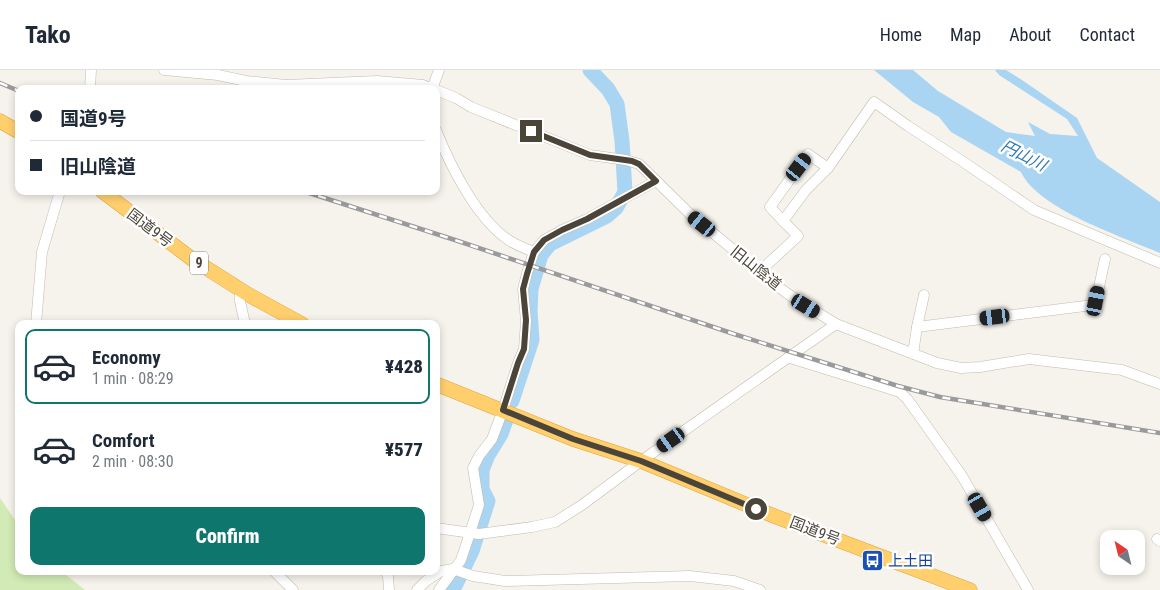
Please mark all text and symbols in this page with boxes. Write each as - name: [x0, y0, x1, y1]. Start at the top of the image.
- text: Tako: [25, 21, 71, 49]
- text: Home: [880, 24, 922, 45]
- text: Map: [950, 24, 981, 45]
- text: About: [1009, 24, 1051, 45]
- text: Contact: [1079, 24, 1135, 45]
- text: 国道9号: [60, 107, 127, 130]
- route end: [520, 120, 542, 142]
- water label: 円山川: [998, 136, 1051, 176]
- car: [783, 151, 814, 183]
- text: 旧山陰道: [60, 155, 136, 178]
- street label: 国道9号: [124, 205, 176, 251]
- car: [685, 209, 718, 239]
- street label: 旧山陰道: [727, 242, 785, 294]
- road number: 9: [190, 252, 208, 274]
- car: [1085, 285, 1106, 317]
- car: [789, 292, 822, 320]
- car: [979, 308, 1010, 326]
- icon: car: [32, 344, 77, 389]
- text: Economy: [92, 346, 161, 369]
- text: ¥428: [385, 355, 423, 378]
- text: 1 min · 08:29: [92, 369, 174, 388]
- car: [654, 425, 687, 455]
- icon: car: [32, 427, 77, 472]
- text: Comfort: [92, 429, 155, 452]
- text: ¥577: [385, 438, 423, 461]
- text: 2 min · 08:30: [92, 452, 174, 471]
- car: [966, 490, 993, 524]
- route start: [745, 498, 767, 520]
- button: Confirm: [30, 507, 425, 565]
- street label: 国道9号: [787, 513, 843, 549]
- north arrow: [1100, 530, 1145, 575]
- map controls: [1100, 530, 1145, 575]
- bus stop icon: 上土田: [860, 549, 884, 573]
- place label: 上土田: [888, 552, 933, 570]

